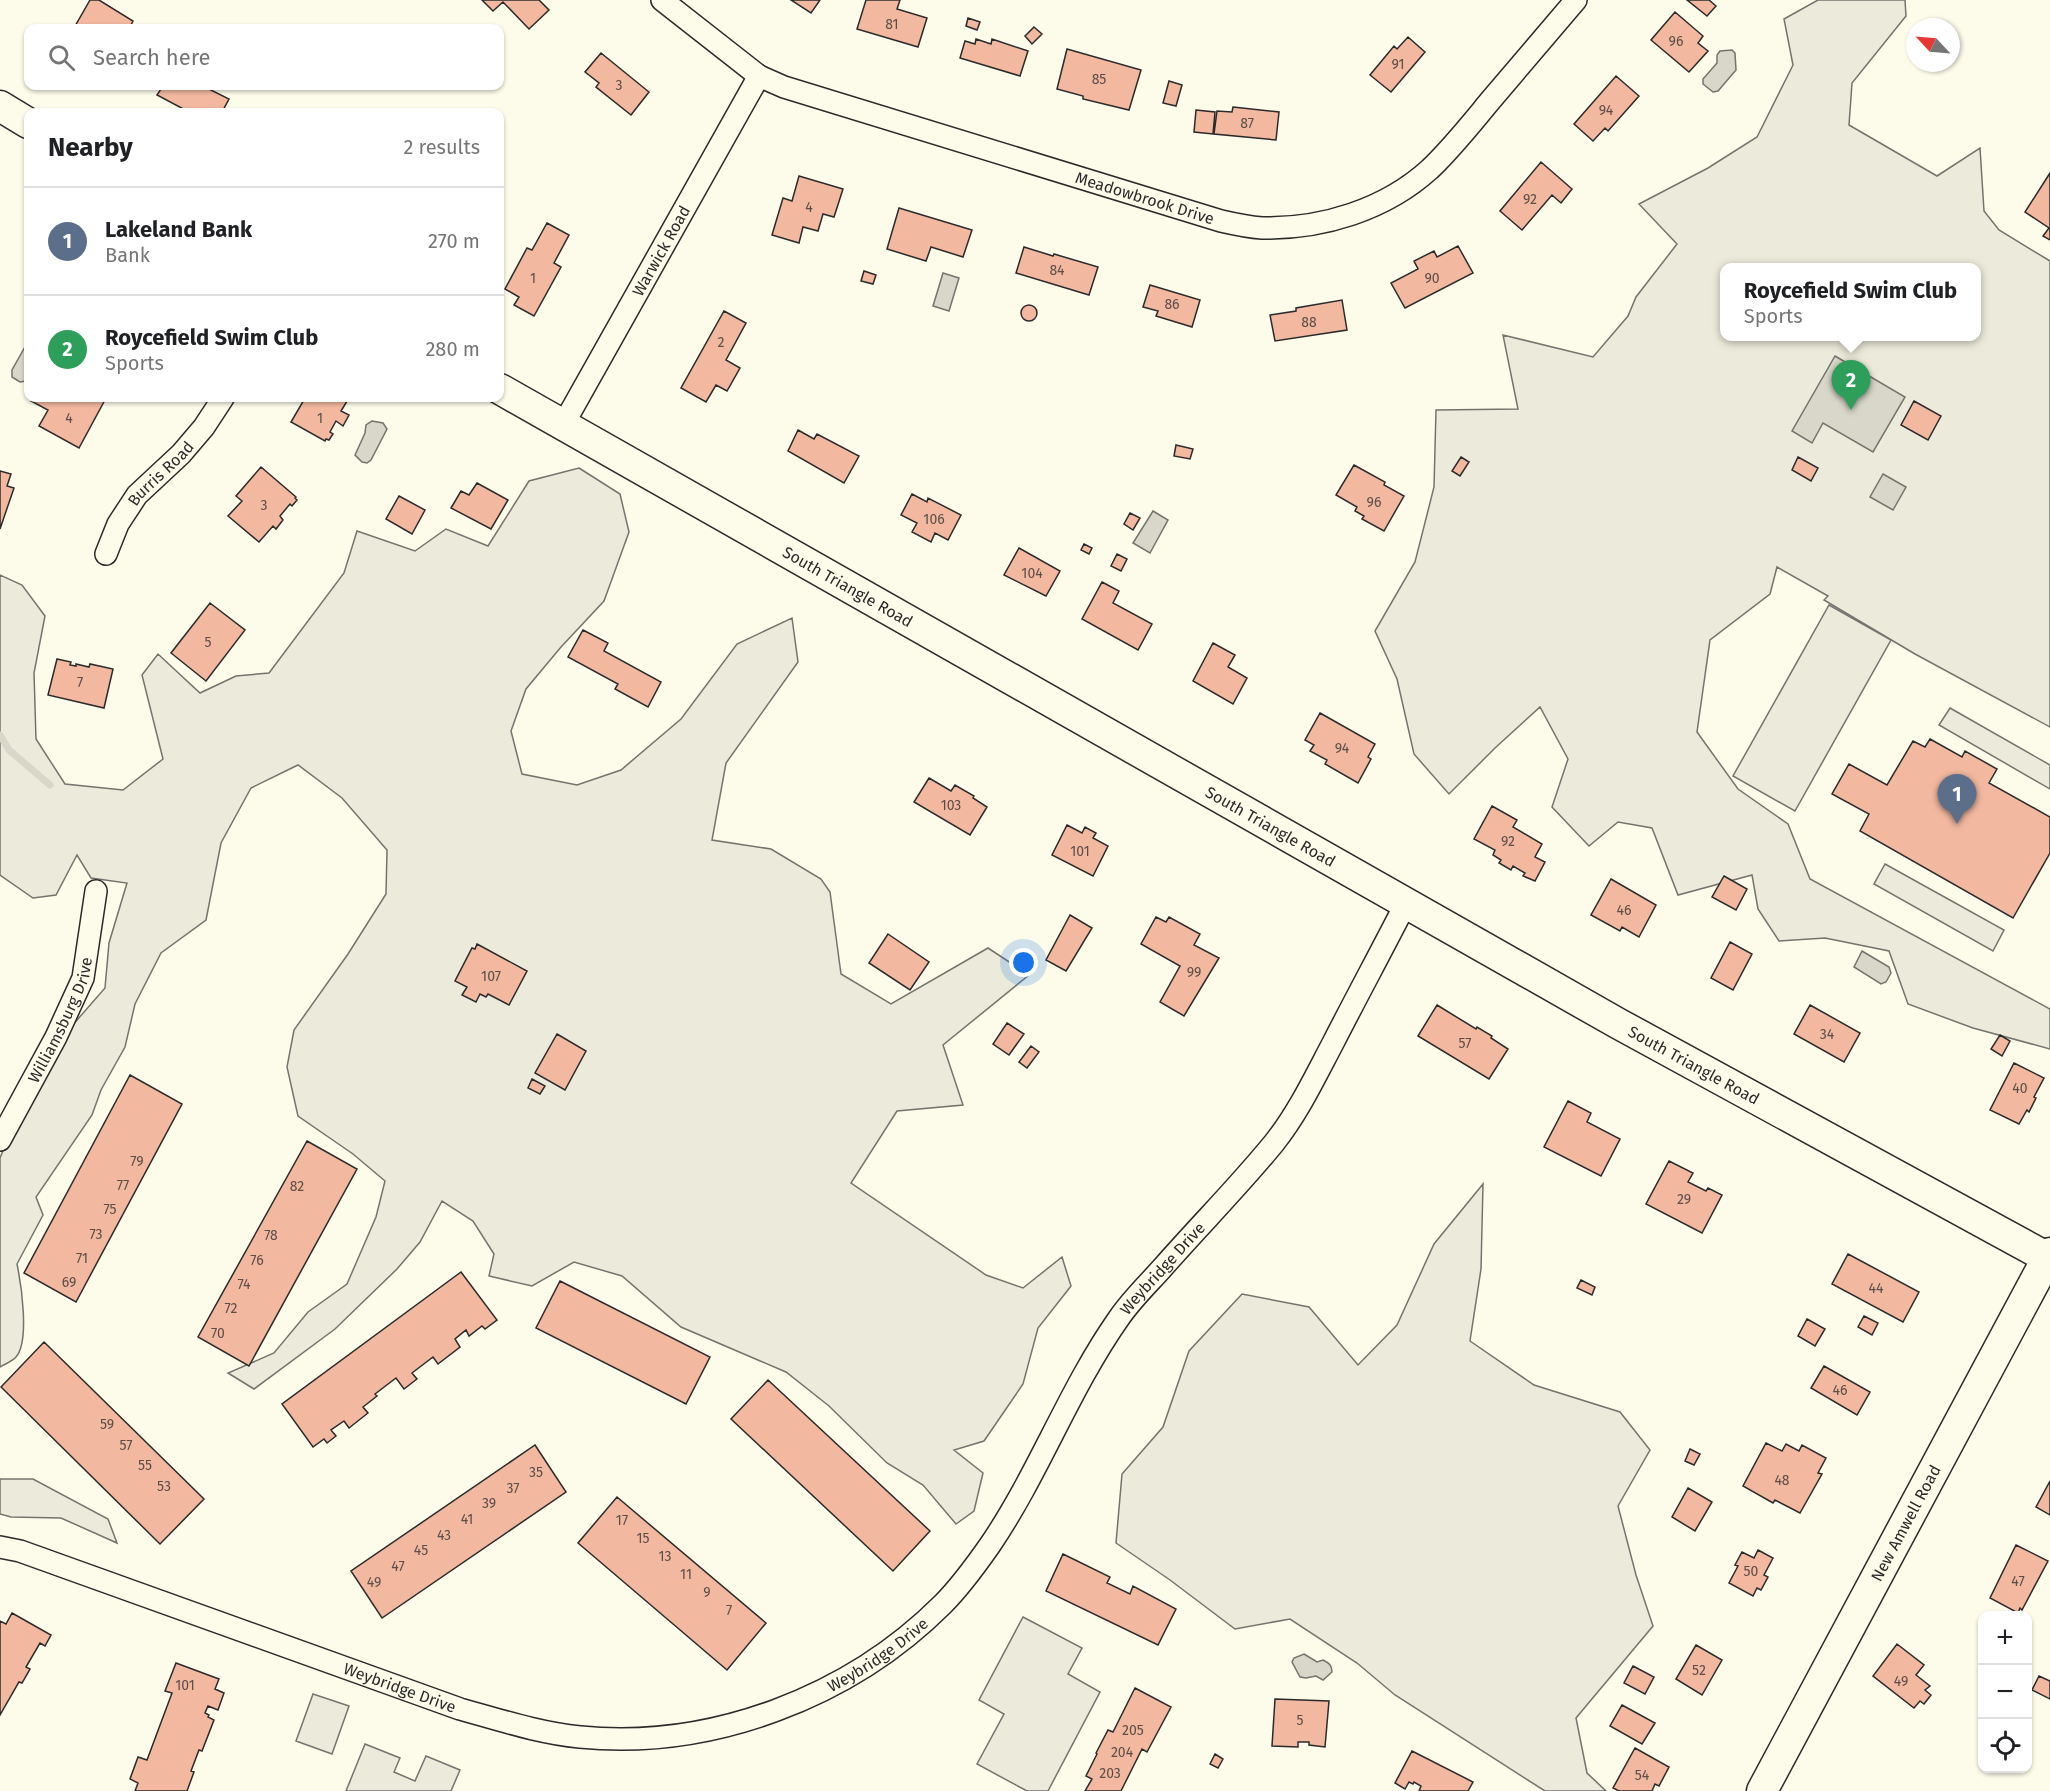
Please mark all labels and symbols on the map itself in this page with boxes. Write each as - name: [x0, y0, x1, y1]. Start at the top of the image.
- house number: 81: [885, 16, 899, 33]
- north arrow: [1906, 18, 1960, 72]
- house number: 96: [1669, 33, 1683, 50]
- house number: 91: [1391, 56, 1405, 73]
- house number: 85: [1092, 71, 1106, 88]
- house number: 3: [616, 77, 623, 94]
- house number: 94: [1599, 102, 1614, 119]
- house number: 87: [1240, 115, 1254, 132]
- street label: Meadowbrook Drive: [1073, 167, 1217, 228]
- house number: 92: [1523, 191, 1537, 208]
- house number: 4: [805, 199, 813, 216]
- street label: Warwick Road: [628, 202, 694, 299]
- house number: 84: [1049, 262, 1065, 279]
- house number: 1: [530, 270, 536, 287]
- house number: 90: [1424, 270, 1440, 287]
- house number: 86: [1164, 296, 1180, 313]
- house number: 88: [1301, 314, 1317, 331]
- house number: 2: [718, 334, 725, 351]
- pin: 2: [1832, 360, 1870, 410]
- house number: 4: [65, 410, 73, 427]
- house number: 1: [317, 410, 323, 427]
- street label: Burris Road: [123, 437, 197, 509]
- house number: 96: [1367, 494, 1381, 511]
- house number: 3: [261, 497, 268, 514]
- house number: 106: [923, 511, 945, 528]
- street label: South Triangle Road: [780, 542, 916, 631]
- house number: 104: [1021, 565, 1043, 582]
- house number: 5: [204, 634, 212, 651]
- house number: 7: [77, 674, 83, 691]
- house number: 94: [1335, 740, 1350, 757]
- pin: 1: [1938, 774, 1976, 824]
- street label: South Triangle Road: [1202, 782, 1339, 871]
- house number: 103: [941, 797, 961, 814]
- house number: 92: [1501, 833, 1515, 850]
- house number: 101: [1070, 843, 1090, 860]
- house number: 46: [1617, 902, 1631, 919]
- your location: [1009, 948, 1038, 977]
- street label: Williamsburg Drive: [24, 956, 96, 1086]
- house number: 99: [1187, 964, 1201, 981]
- house number: 107: [481, 968, 501, 985]
- street label: South Triangle Road: [1625, 1022, 1763, 1108]
- house number: 34: [1820, 1026, 1835, 1043]
- house number: 57: [1459, 1035, 1471, 1052]
- house number: 40: [2012, 1080, 2028, 1097]
- house number: 79: [130, 1153, 144, 1170]
- house number: 77: [117, 1177, 129, 1194]
- house number: 82: [290, 1178, 304, 1195]
- house number: 29: [1677, 1191, 1691, 1208]
- house number: 75: [103, 1201, 117, 1218]
- street label: Weybridge Drive: [1116, 1218, 1209, 1318]
- house number: 73: [89, 1226, 103, 1243]
- house number: 78: [264, 1227, 278, 1244]
- house number: 71: [76, 1250, 88, 1267]
- house number: 76: [250, 1252, 264, 1269]
- house number: 69: [62, 1274, 76, 1291]
- house number: 74: [237, 1276, 251, 1293]
- house number: 44: [1869, 1280, 1884, 1297]
- house number: 72: [225, 1300, 238, 1317]
- house number: 70: [211, 1325, 225, 1342]
- house number: 46: [1833, 1382, 1847, 1399]
- house number: 59: [100, 1416, 114, 1433]
- house number: 57: [120, 1437, 132, 1454]
- house number: 55: [138, 1457, 152, 1474]
- street label: New Amwell Road: [1867, 1462, 1944, 1584]
- house number: 35: [529, 1464, 543, 1481]
- house number: 48: [1774, 1472, 1790, 1489]
- house number: 53: [157, 1478, 171, 1495]
- house number: 37: [506, 1480, 520, 1497]
- house number: 39: [482, 1495, 496, 1512]
- house number: 41: [461, 1511, 473, 1528]
- house number: 17: [616, 1512, 628, 1529]
- house number: 43: [437, 1527, 451, 1544]
- house number: 15: [636, 1530, 650, 1547]
- house number: 45: [414, 1542, 428, 1559]
- house number: 13: [658, 1548, 672, 1565]
- house number: 47: [391, 1558, 405, 1575]
- house number: 50: [1744, 1563, 1759, 1580]
- house number: 11: [680, 1566, 692, 1583]
- house number: 47: [2011, 1573, 2025, 1590]
- house number: 49: [367, 1574, 381, 1591]
- house number: 9: [703, 1584, 711, 1601]
- house number: 7: [726, 1602, 732, 1619]
- street label: Weybridge Drive: [824, 1614, 932, 1696]
- street label: Weybridge Drive: [341, 1659, 459, 1716]
- house number: 52: [1692, 1662, 1706, 1679]
- house number: 49: [1894, 1673, 1908, 1690]
- house number: 101: [175, 1677, 195, 1694]
- house number: 5: [1296, 1712, 1304, 1729]
- house number: 205: [1122, 1722, 1144, 1739]
- house number: 204: [1111, 1744, 1134, 1761]
- house number: 203: [1099, 1765, 1121, 1782]
- house number: 54: [1635, 1767, 1650, 1784]

